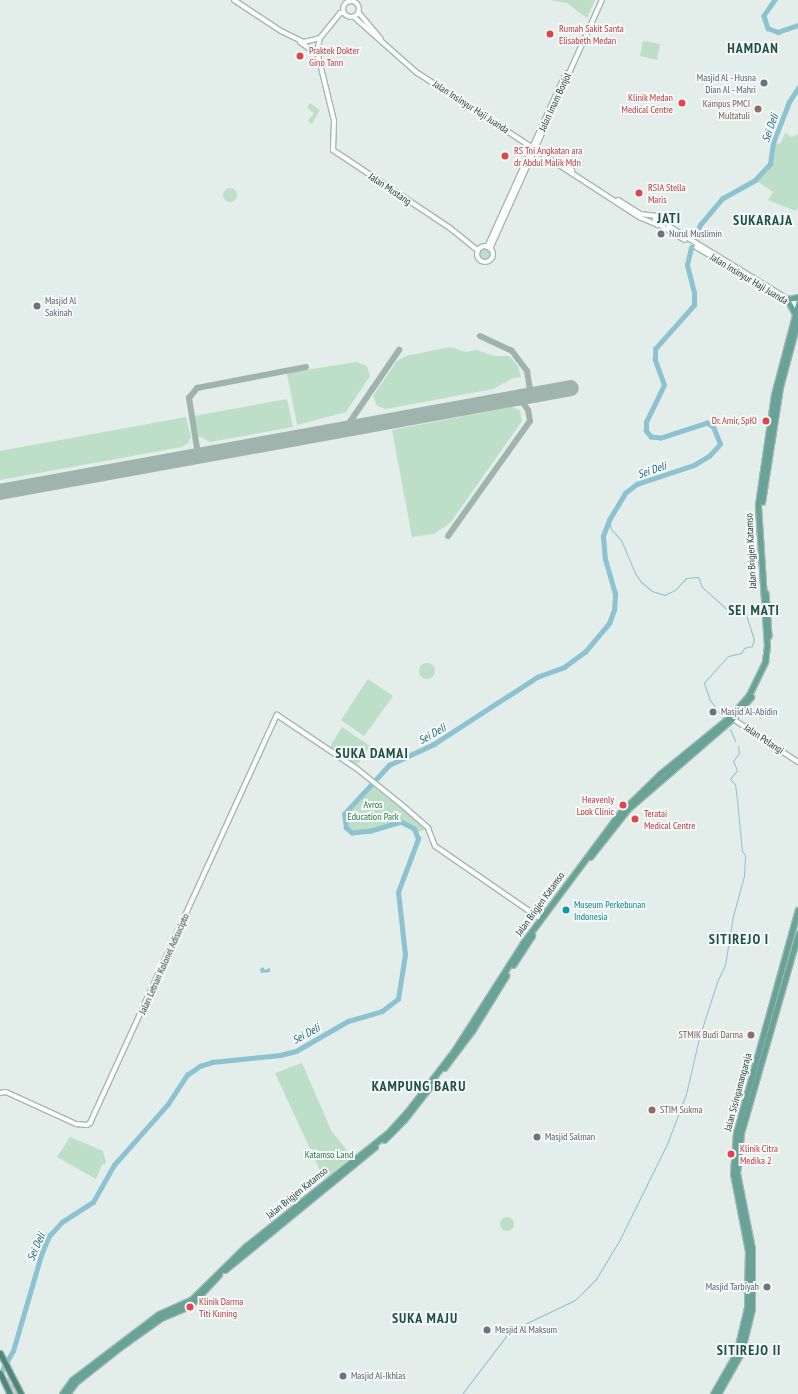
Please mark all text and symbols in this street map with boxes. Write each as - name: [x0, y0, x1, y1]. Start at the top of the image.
- place label: Rumah Sakit Santa Elisabeth Medan: [559, 22, 624, 46]
- marker: Rumah Sakit Santa Elisabeth Medan: [544, 28, 556, 40]
- district label: HAMDAN: [727, 40, 779, 56]
- place label: Praktek Dokter Gino Tann: [309, 44, 360, 68]
- marker: Praktek Dokter Gino Tann: [294, 50, 306, 62]
- street label: Jalan Imam Bonjol: [536, 71, 574, 133]
- place label: Masjid Al - Husna Dian Al - Mahri: [696, 71, 756, 94]
- street label: Jalan Insinyur Haji Juanda: [431, 78, 511, 136]
- marker: Masjid Al - Husna Dian Al - Mahri: [759, 78, 769, 88]
- place label: Klinik Medan Medical Centre: [622, 91, 673, 114]
- marker: Klinik Medan Medical Centre: [676, 97, 688, 109]
- place label: Kampus PMCI Multatuli: [703, 97, 750, 120]
- marker: Kampus PMCI Multatuli: [753, 104, 763, 114]
- water label: Sei Deli: [759, 112, 781, 144]
- place label: RS Tni Angkatan ara dr Abdul Malik Mdn: [514, 144, 583, 168]
- marker: RS Tni Angkatan ara dr Abdul Malik Mdn: [499, 150, 511, 162]
- street label: Jalan Mustang: [366, 170, 414, 208]
- place label: RSIA Stella Maris: [648, 181, 686, 204]
- marker: RSIA Stella Maris: [633, 187, 645, 199]
- district label: JATI: [657, 210, 681, 226]
- district label: SUKARAJA: [733, 212, 793, 228]
- place label: Nurul Muslimin: [669, 228, 722, 240]
- marker: Nurul Muslimin: [656, 229, 666, 239]
- street label: Jalan Insinyur Haji Juanda: [708, 251, 790, 307]
- place label: Masjid Al Sakinah: [45, 294, 77, 318]
- marker: Masjid Al Sakinah: [32, 301, 42, 311]
- place label: Dr. Amir, SpKJ: [710, 415, 757, 427]
- marker: Dr. Amir, SpKJ: [760, 415, 772, 427]
- water label: Sei Deli: [636, 459, 668, 481]
- street label: Jalan Brigjen Katamso: [743, 513, 759, 589]
- district label: SEI MATI: [728, 602, 780, 618]
- place label: Masjid Al-Abidin: [721, 706, 778, 718]
- marker: Masjid Al-Abidin: [708, 707, 718, 717]
- water label: Sei Deli: [416, 721, 448, 747]
- street label: Jalan Pelangi: [742, 721, 786, 757]
- district label: SUKA DAMAI: [335, 745, 409, 761]
- place label: Heavenly Look Clinic: [576, 793, 614, 816]
- park label: Avros Education Park: [347, 798, 399, 822]
- marker: Heavenly Look Clinic: [617, 799, 629, 811]
- place label: Teratai Medical Centre: [644, 807, 695, 830]
- marker: Teratai Medical Centre: [629, 813, 641, 825]
- street label: Jalan Brigjen Katamso: [513, 870, 567, 938]
- place label: Museum Perkebunan Indonesia: [574, 898, 646, 922]
- marker: Museum Perkebunan Indonesia: [561, 905, 571, 915]
- street label: Jalan Letnan Kolonel Adisucipto: [136, 912, 192, 1016]
- district label: SITIREJO I: [709, 931, 769, 947]
- water label: Sei Deli: [290, 1021, 322, 1047]
- place label: STMIK Budi Darma: [678, 1029, 743, 1041]
- marker: STMIK Budi Darma: [746, 1030, 756, 1040]
- street label: Jalan Sisingamangaraja: [722, 1052, 754, 1132]
- district label: KAMPUNG BARU: [372, 1078, 466, 1094]
- place label: STIM Sukma: [660, 1104, 703, 1116]
- marker: STIM Sukma: [647, 1105, 657, 1115]
- place label: Masjid Salman: [545, 1131, 595, 1143]
- marker: Masjid Salman: [532, 1132, 542, 1142]
- place label: Klinik Citra Medika 2: [740, 1142, 778, 1166]
- marker: Klinik Citra Medika 2: [725, 1148, 737, 1160]
- park label: Katamso Land: [305, 1149, 353, 1161]
- street label: Jalan Brigjen Katamso: [264, 1165, 330, 1221]
- water label: Sei Deli: [24, 1231, 48, 1263]
- place label: Masjid Tarbiyah: [705, 1281, 759, 1293]
- marker: Masjid Tarbiyah: [762, 1282, 772, 1292]
- place label: Klinik Darma Titi Kuning: [199, 1295, 243, 1318]
- marker: Klinik Darma Titi Kuning: [184, 1301, 196, 1313]
- district label: SUKA MAJU: [392, 1310, 458, 1326]
- place label: Mesjid Al Maksum: [495, 1324, 557, 1336]
- marker: Mesjid Al Maksum: [482, 1325, 492, 1335]
- district label: SITIREJO II: [717, 1342, 781, 1358]
- place label: Masjid Al-Ikhlas: [351, 1370, 406, 1382]
- marker: Masjid Al-Ikhlas: [338, 1371, 348, 1381]

